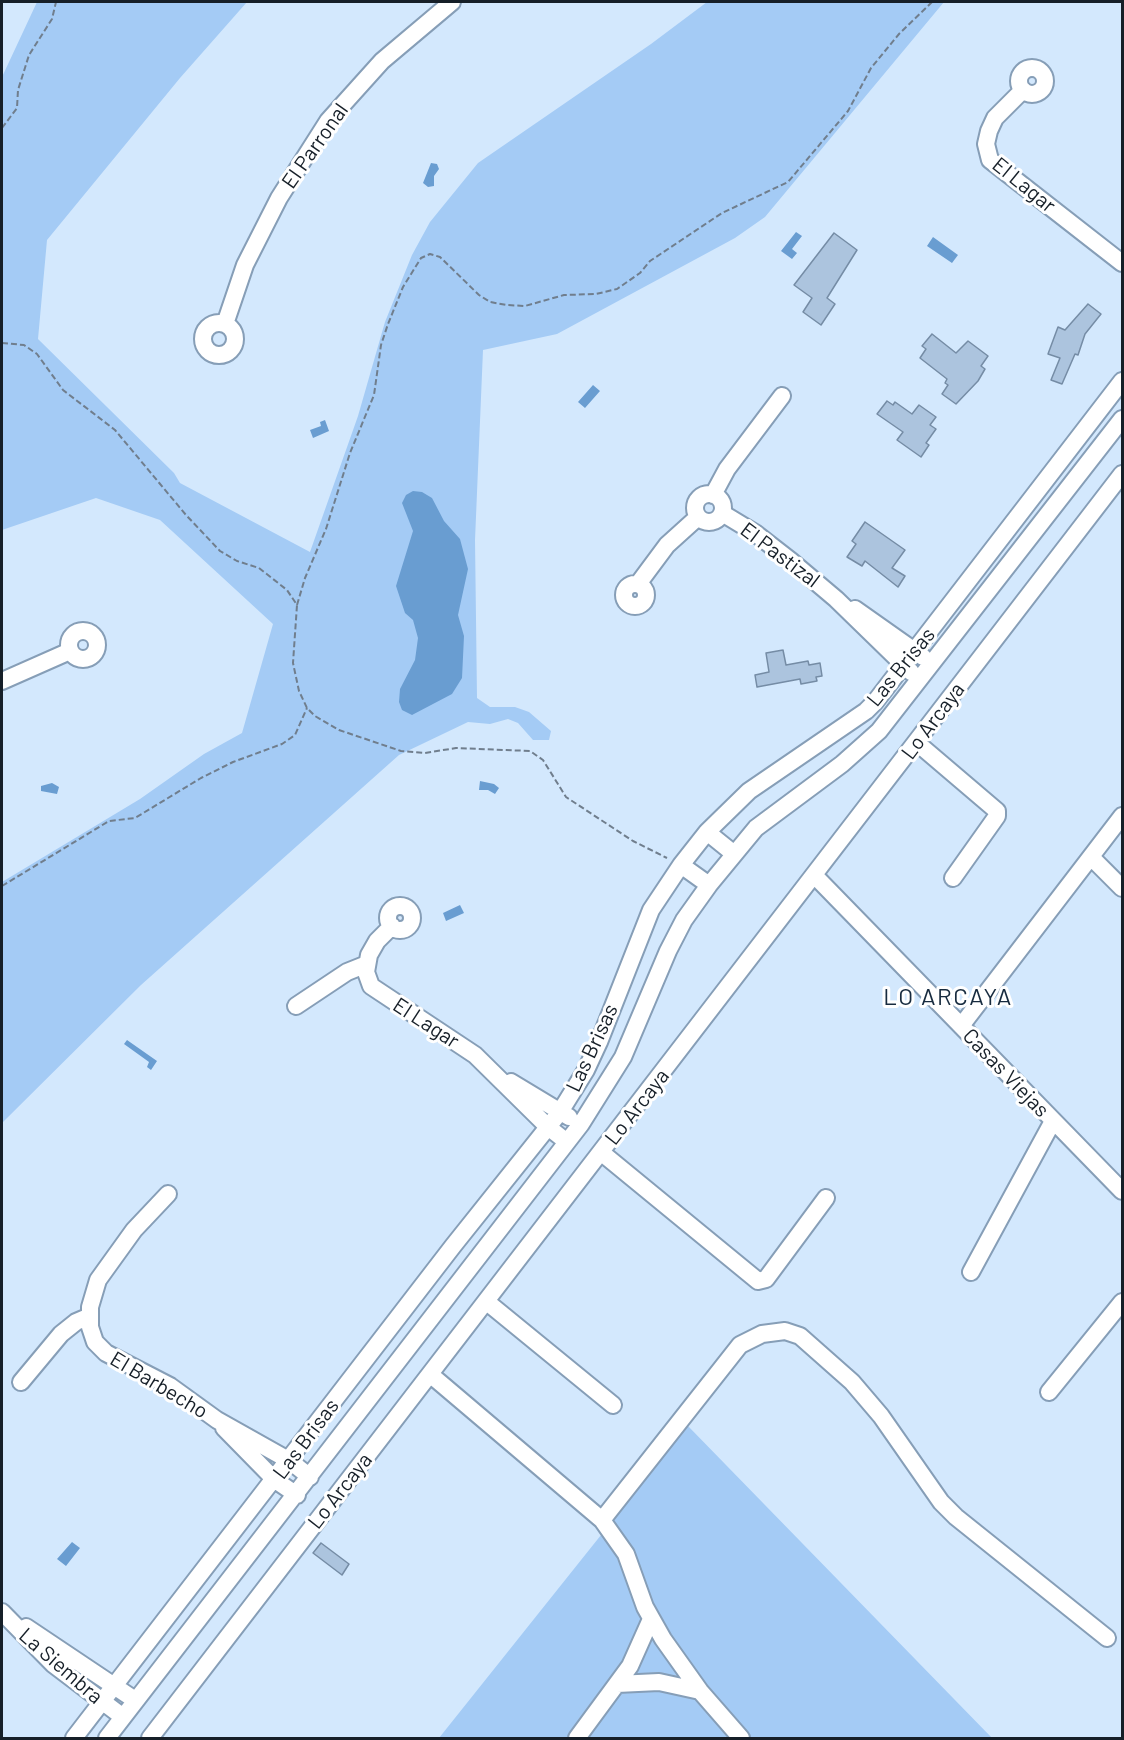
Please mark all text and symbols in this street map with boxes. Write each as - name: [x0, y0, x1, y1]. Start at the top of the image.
- street label: El Parronal: [276, 98, 354, 194]
- street label: El Lagar: [987, 152, 1061, 218]
- street label: El Pastizal: [735, 517, 825, 593]
- street label: Las Brisas: [862, 623, 940, 711]
- street label: Lo Arcaya: [896, 678, 970, 764]
- district label: LO ARCAYA: [883, 983, 1013, 1011]
- street label: El Lagar: [388, 992, 464, 1054]
- street label: Las Brisas: [561, 1000, 623, 1096]
- street label: Casas Viejas: [958, 1023, 1054, 1123]
- street label: Lo Arcaya: [600, 1064, 674, 1150]
- street label: El Barbecho: [106, 1346, 212, 1424]
- street label: Las Brisas: [268, 1394, 344, 1484]
- street label: Lo Arcaya: [303, 1448, 377, 1534]
- street label: La Siembra: [14, 1623, 108, 1709]

